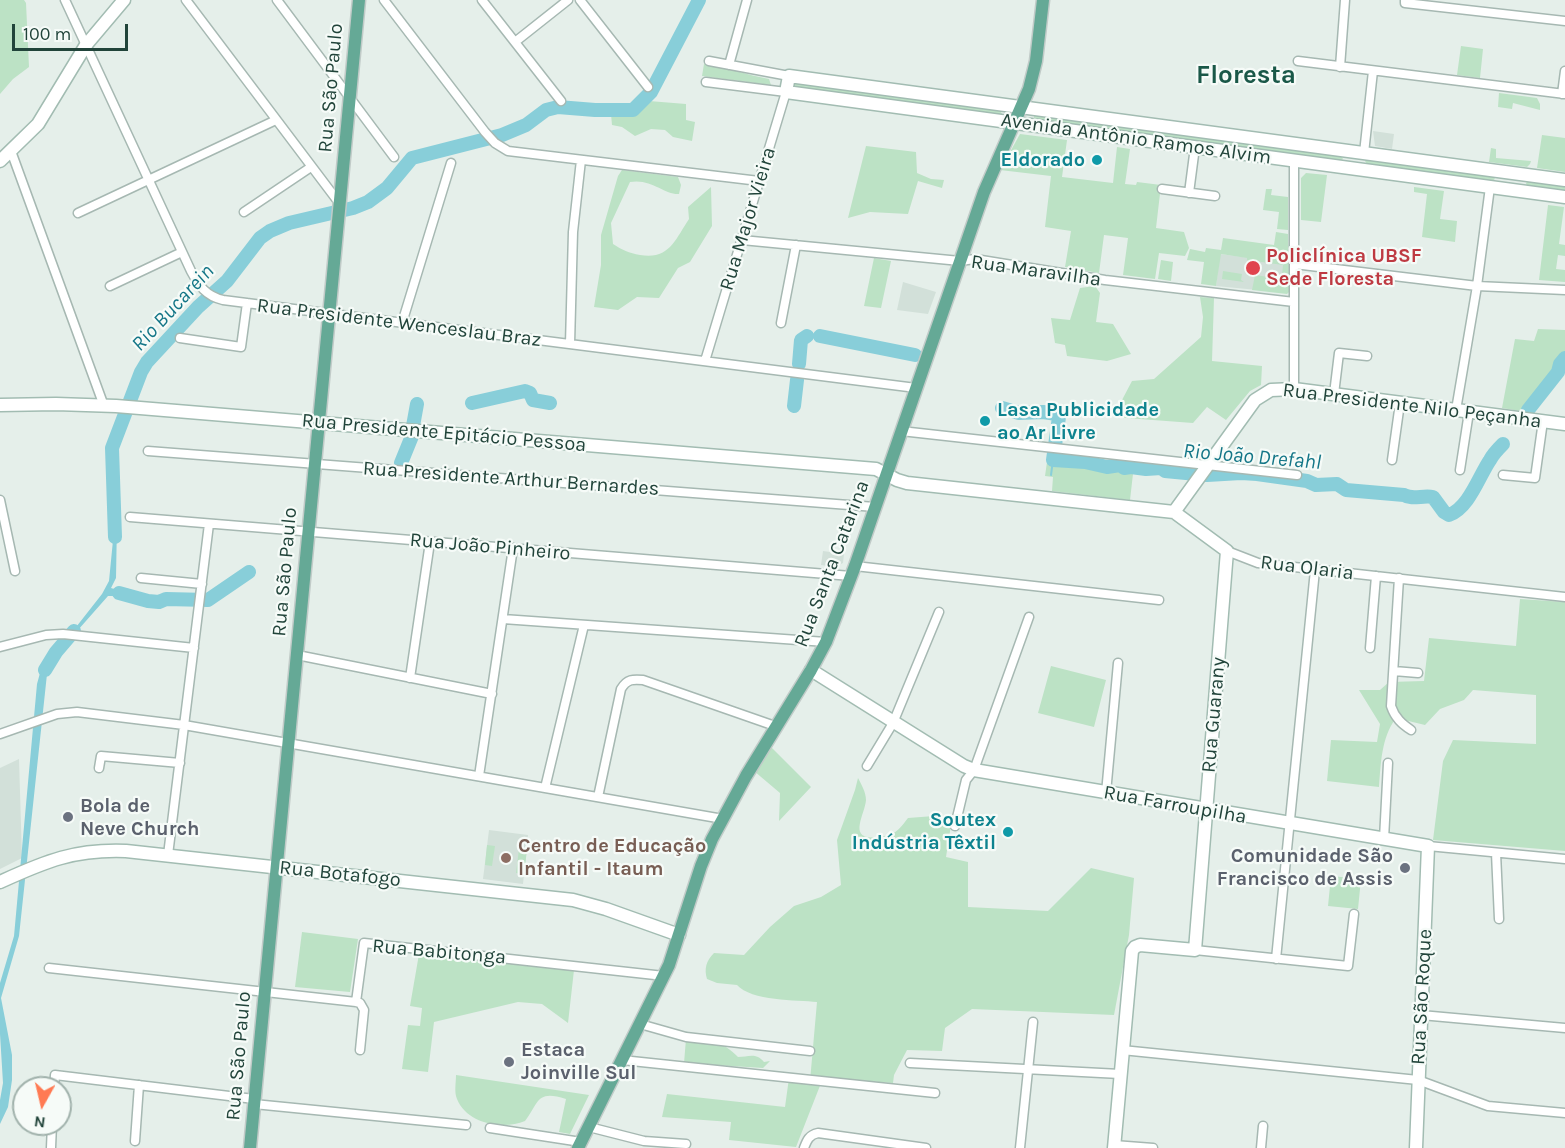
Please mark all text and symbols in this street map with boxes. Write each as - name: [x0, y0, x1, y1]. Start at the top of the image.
- scale bar: [15, 12, 130, 50]
- street label: Rua São Paulo: [313, 22, 349, 154]
- text: 100 m: [23, 23, 71, 45]
- district label: Floresta: [1196, 60, 1296, 92]
- street label: Avenida Antônio Ramos Alvim: [999, 108, 1273, 170]
- street label: Rua Major Vieira: [715, 144, 781, 294]
- place label: Eldorado: [1000, 148, 1085, 172]
- marker: Eldorado: [1090, 153, 1104, 167]
- place label: Policlínica UBSF Sede Floresta: [1266, 244, 1422, 291]
- street label: Rua Maravilha: [969, 250, 1103, 292]
- water label: Rio Bucarein: [126, 259, 220, 357]
- marker: Policlínica UBSF Sede Floresta: [1244, 259, 1262, 277]
- street label: Rua Presidente Wenceslau Braz: [256, 294, 542, 352]
- street label: Rua Presidente Nilo Peçanha: [1281, 378, 1543, 434]
- place label: Lasa Publicidade ao Ar Livre: [997, 398, 1159, 445]
- street label: Rua Presidente Epitácio Pessoa: [301, 409, 587, 457]
- marker: Lasa Publicidade ao Ar Livre: [978, 414, 992, 428]
- water label: Rio João Drefahl: [1182, 438, 1322, 476]
- street label: Rua Presidente Arthur Bernardes: [362, 457, 660, 501]
- street label: Rua Santa Catarina: [789, 477, 875, 651]
- street label: Rua São Paulo: [267, 506, 303, 638]
- street label: Rua João Pinheiro: [409, 528, 571, 566]
- street label: Rua Olaria: [1259, 550, 1355, 586]
- street label: Rua Guarany: [1197, 656, 1231, 774]
- street label: Rua Farroupilha: [1102, 781, 1248, 829]
- place label: Bola de Neve Church: [80, 794, 200, 841]
- place label: Soutex Indústria Têxtil: [852, 808, 996, 855]
- marker: Bola de Neve Church: [61, 810, 75, 824]
- marker: Soutex Indústria Têxtil: [1001, 825, 1015, 839]
- place label: Centro de Educação Infantil - Itaum: [518, 834, 706, 881]
- place label: Comunidade São Francisco de Assis: [1217, 844, 1393, 891]
- marker: Centro de Educação Infantil - Itaum: [499, 851, 513, 865]
- street label: Rua Botafogo: [278, 856, 402, 892]
- marker: Comunidade São Francisco de Assis: [1398, 861, 1412, 875]
- street label: Rua São Roque: [1406, 928, 1438, 1066]
- street label: Rua Babitonga: [371, 934, 507, 970]
- street label: Rua São Paulo: [221, 990, 257, 1122]
- place label: Estaca Joinville Sul: [521, 1038, 636, 1085]
- marker: Estaca Joinville Sul: [502, 1055, 516, 1069]
- north arrow: [12, 1076, 72, 1136]
- text: N: [33, 1112, 47, 1133]

